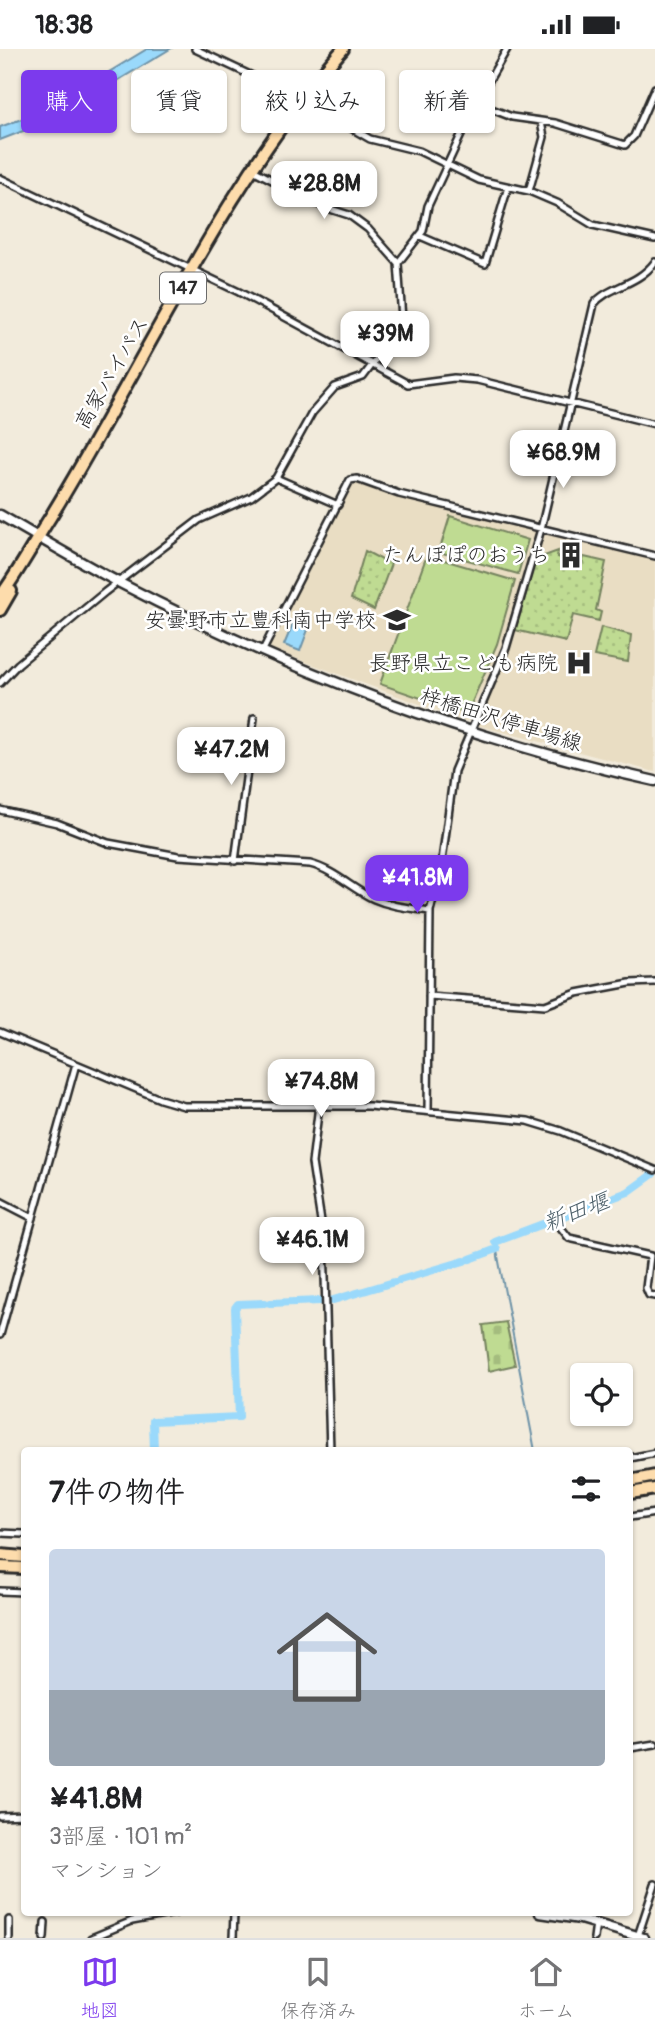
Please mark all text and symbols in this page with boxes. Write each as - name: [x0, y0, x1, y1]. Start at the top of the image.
- text: 18:38: [35, 9, 93, 41]
- chip: 購入: [21, 70, 117, 133]
- chip: 賃貸: [131, 70, 227, 133]
- chip: 絞り込み: [241, 70, 385, 133]
- chip: 新着: [399, 70, 495, 133]
- pin: ¥28.8M: [267, 162, 381, 221]
- text: ¥28.8M: [287, 169, 361, 198]
- road number: 147: [160, 273, 206, 304]
- pin: ¥39M: [344, 311, 426, 371]
- street label: 高家バイパス: [69, 312, 155, 434]
- text: ¥39M: [356, 319, 414, 348]
- pin: ¥68.9M: [506, 431, 620, 490]
- text: ¥68.9M: [526, 438, 600, 467]
- building icon: たんぽぽのおうち: [556, 540, 586, 570]
- place label: たんぽぽのおうち: [382, 542, 550, 569]
- school or university icon: 安曇野市立豊科南中学校: [382, 605, 412, 635]
- place label: 安曇野市立豊科南中学校: [145, 607, 376, 634]
- hospital icon: 長野県立こども病院: [564, 648, 594, 678]
- place label: 長野県立こども病院: [369, 650, 558, 677]
- street label: 梓橋田沢停車場線: [417, 683, 585, 757]
- pin: ¥47.2M: [174, 727, 288, 787]
- text: ¥47.2M: [193, 735, 269, 764]
- pin: ¥41.8M: [360, 855, 474, 915]
- text: ¥41.8M: [381, 863, 453, 892]
- pin: ¥74.8M: [264, 1059, 378, 1119]
- text: ¥74.8M: [284, 1067, 358, 1096]
- water label: 新田堰: [539, 1185, 616, 1238]
- pin: ¥46.1M: [255, 1217, 369, 1277]
- text: ¥46.1M: [275, 1225, 349, 1254]
- map controls: [570, 1363, 633, 1426]
- button: locate: [570, 1363, 633, 1426]
- icon: filters: [567, 1470, 605, 1508]
- text: 7件の物件: [49, 1474, 185, 1511]
- icon: home: [264, 1594, 390, 1720]
- text: ¥41.8M: [49, 1780, 142, 1817]
- text: 3部屋 · 101 m²: [49, 1822, 192, 1851]
- text: マンション: [49, 1856, 163, 1885]
- tab: 地図: [81, 1953, 119, 2023]
- tab: 保存済み: [280, 1953, 356, 2023]
- tab: ホーム: [518, 1953, 574, 2023]

